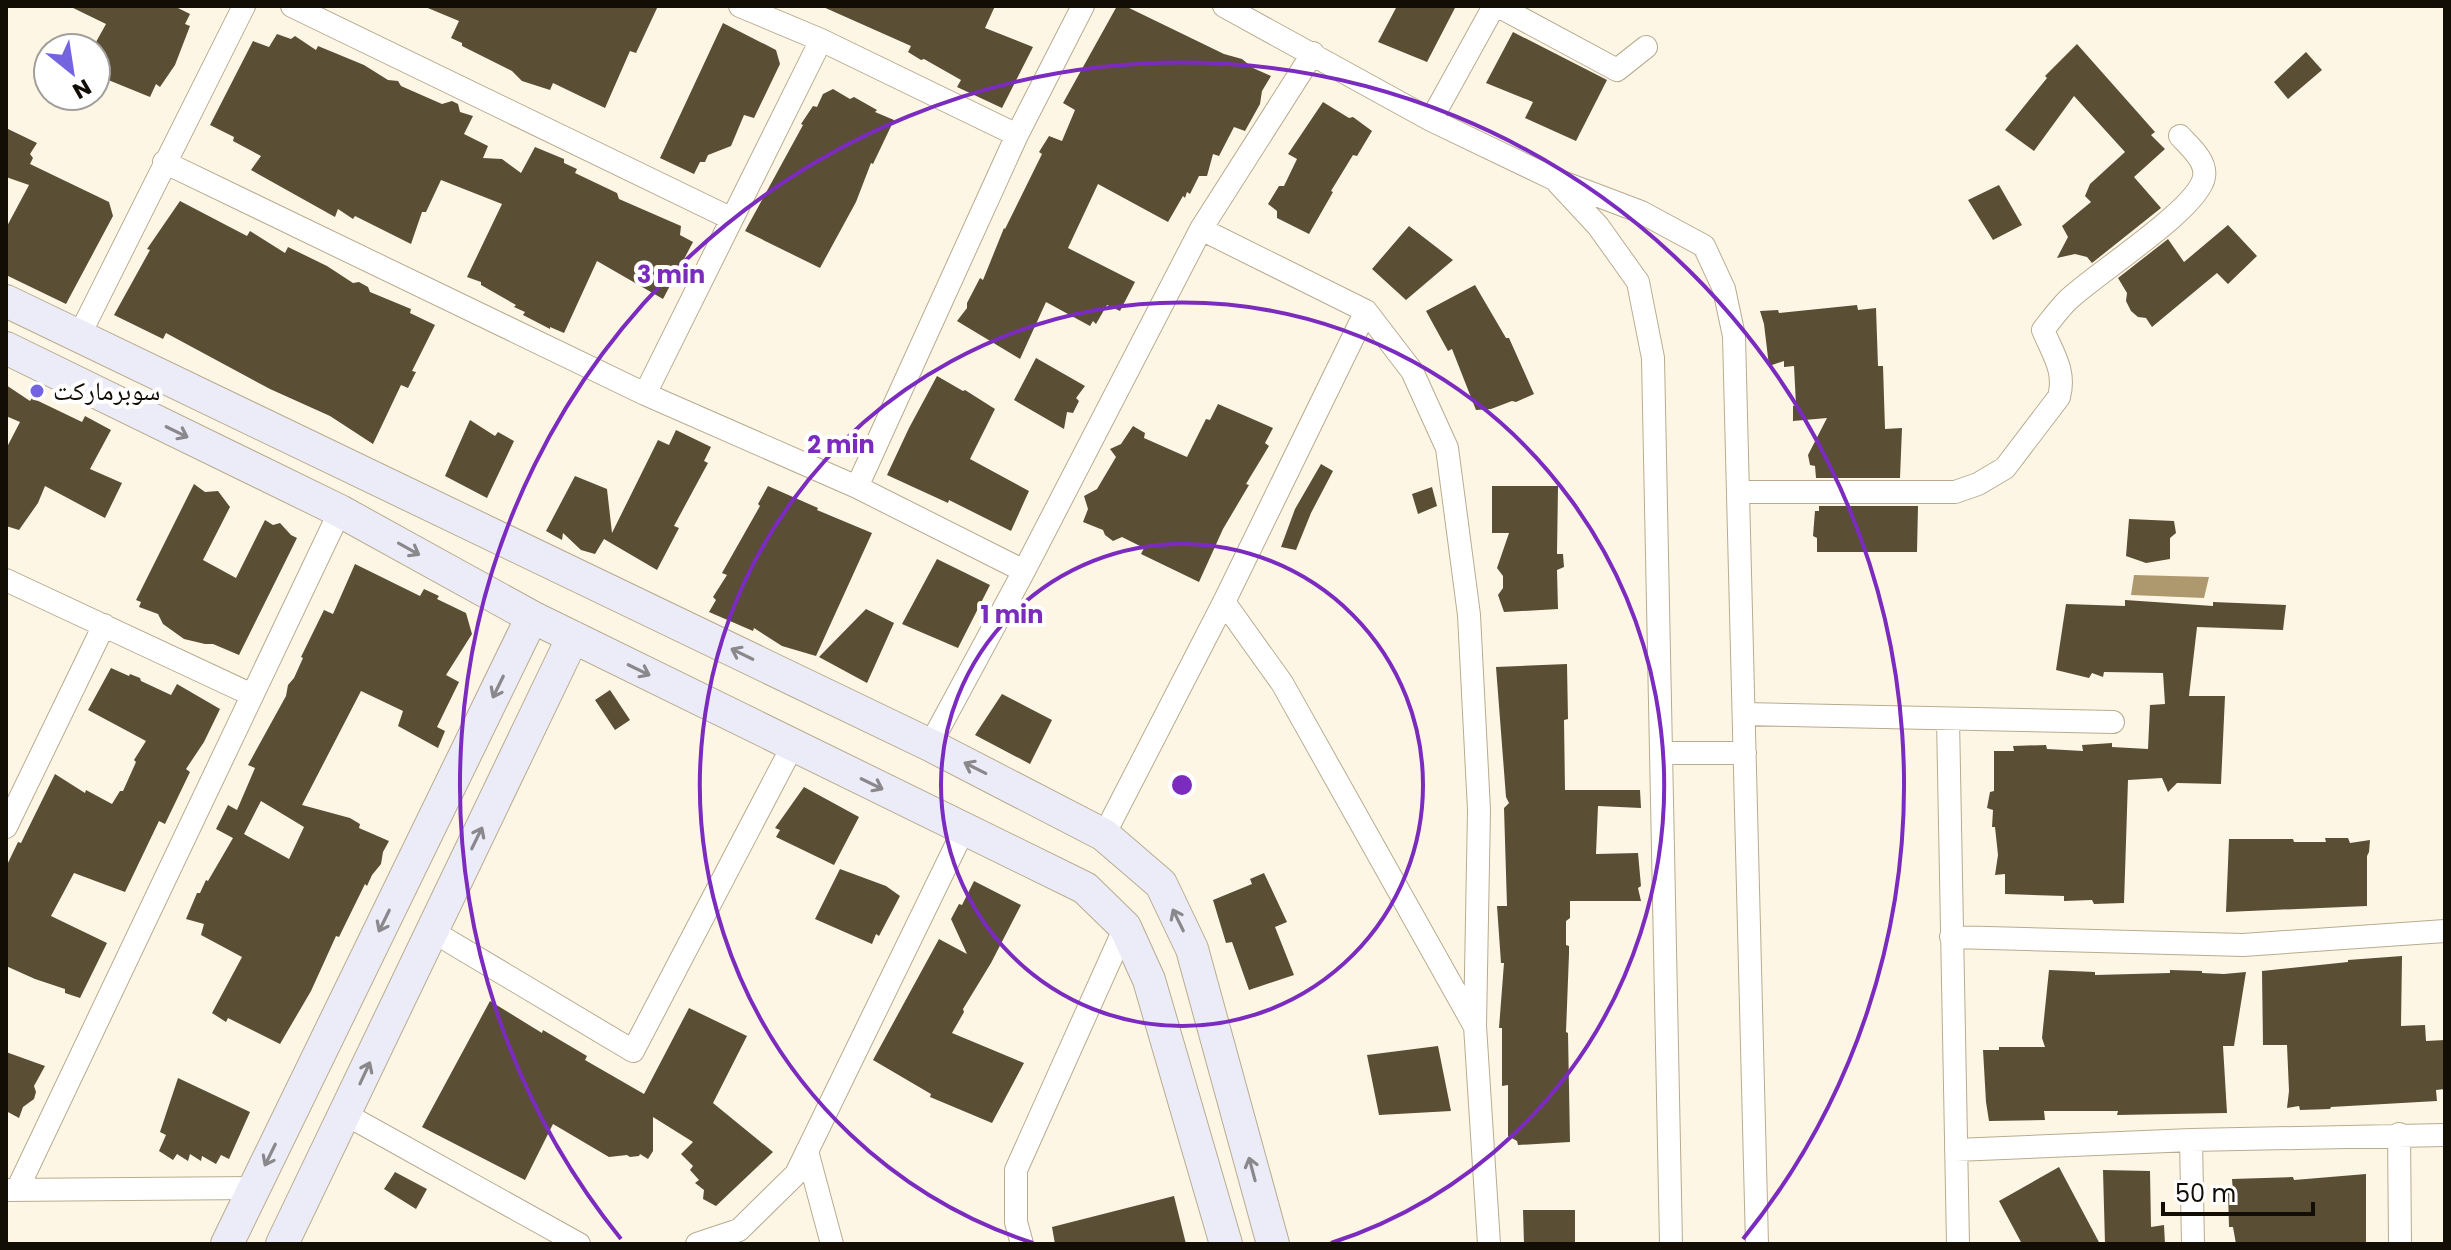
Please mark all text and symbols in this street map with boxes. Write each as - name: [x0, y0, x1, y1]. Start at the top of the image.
- north arrow: [32, 32, 112, 112]
- text: N: [67, 71, 97, 106]
- text: 3 min: [637, 258, 705, 291]
- place label: سوبرماركت: [53, 373, 160, 409]
- marker: سوبرماركت: [28, 382, 46, 400]
- one-way arrow: [164, 425, 188, 440]
- text: 2 min: [807, 428, 875, 461]
- one-way arrow: [396, 542, 420, 557]
- text: 1 min: [981, 598, 1043, 631]
- one-way arrow: [730, 646, 754, 661]
- one-way arrow: [627, 663, 651, 678]
- one-way arrow: [490, 675, 505, 699]
- one-way arrow: [964, 760, 988, 776]
- centre of rings: [1168, 771, 1196, 799]
- one-way arrow: [860, 777, 884, 792]
- one-way arrow: [470, 827, 485, 851]
- one-way arrow: [1170, 908, 1185, 932]
- one-way arrow: [376, 909, 391, 933]
- one-way arrow: [358, 1061, 373, 1085]
- one-way arrow: [262, 1142, 278, 1166]
- one-way arrow: [1244, 1156, 1259, 1182]
- scale bar: [2163, 1166, 2313, 1216]
- text: 50 m: [2175, 1177, 2236, 1210]

